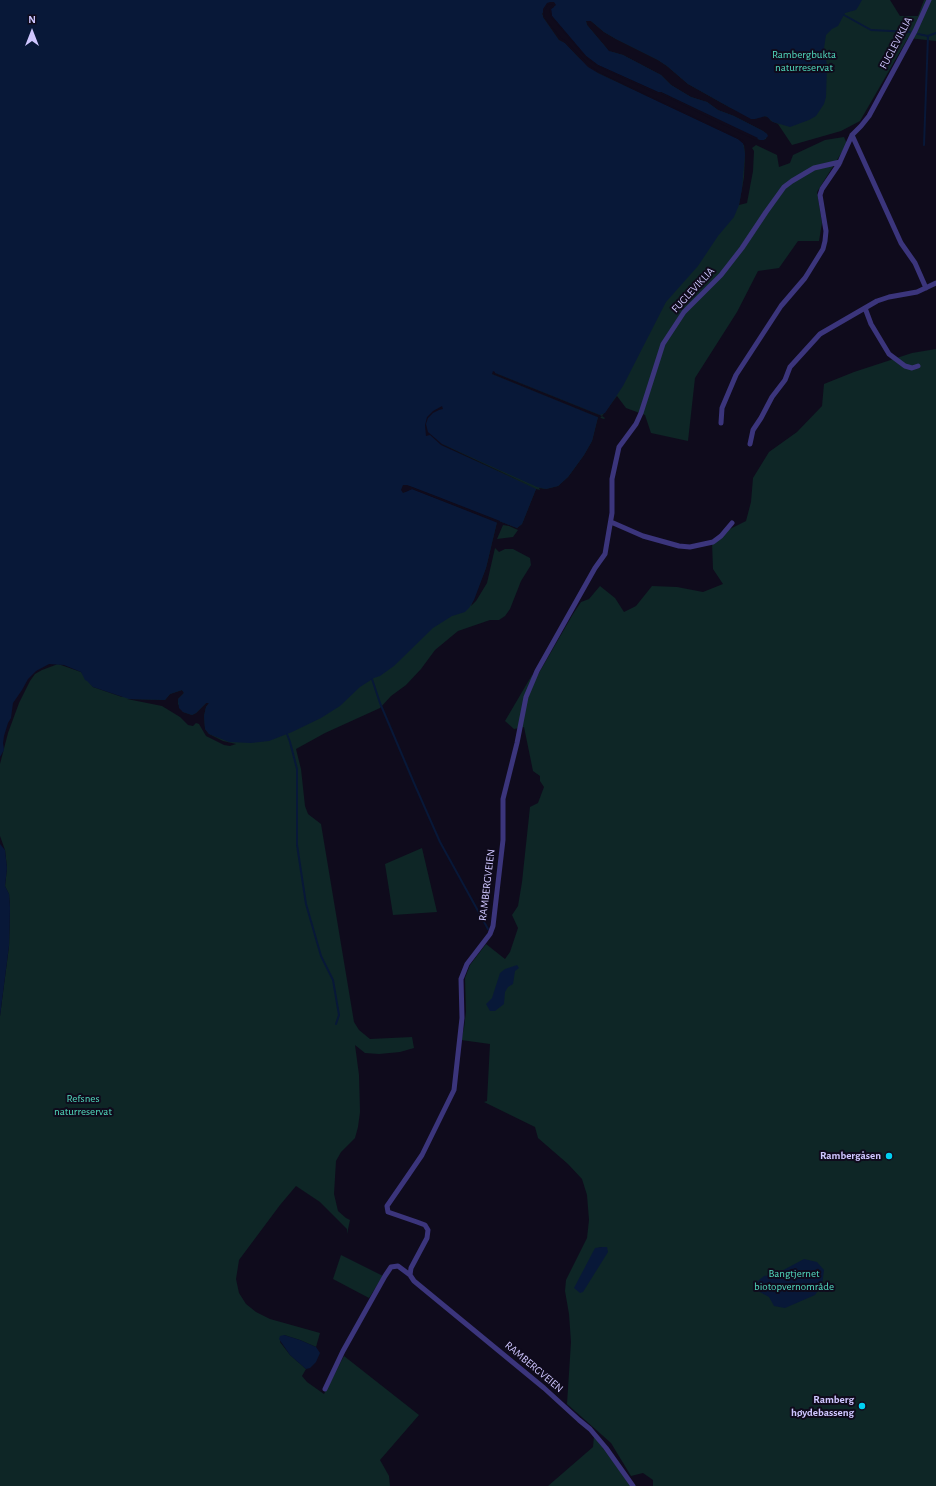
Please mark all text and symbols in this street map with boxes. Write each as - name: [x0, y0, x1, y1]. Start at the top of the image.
- north arrow: [12, 12, 52, 52]
- text: N: [28, 14, 36, 25]
- street label: FUGLEVIKLIA: [877, 15, 915, 71]
- park label: Rambergbukta naturreservat: [772, 48, 836, 74]
- street label: FUGLEVIKLIA: [669, 265, 717, 315]
- street label: RAMBERGVEIEN: [476, 848, 498, 922]
- park label: Refsnes naturreservat: [54, 1092, 112, 1118]
- place label: Rambergåsen: [820, 1149, 881, 1163]
- marker: Rambergåsen: [884, 1151, 894, 1161]
- park label: Bangtjernet biotopvernområde: [754, 1267, 834, 1293]
- street label: RAMBERGVEIEN: [502, 1339, 566, 1395]
- place label: Ramberg høydebasseng: [791, 1393, 854, 1419]
- marker: Ramberg høydebasseng: [857, 1401, 867, 1411]

